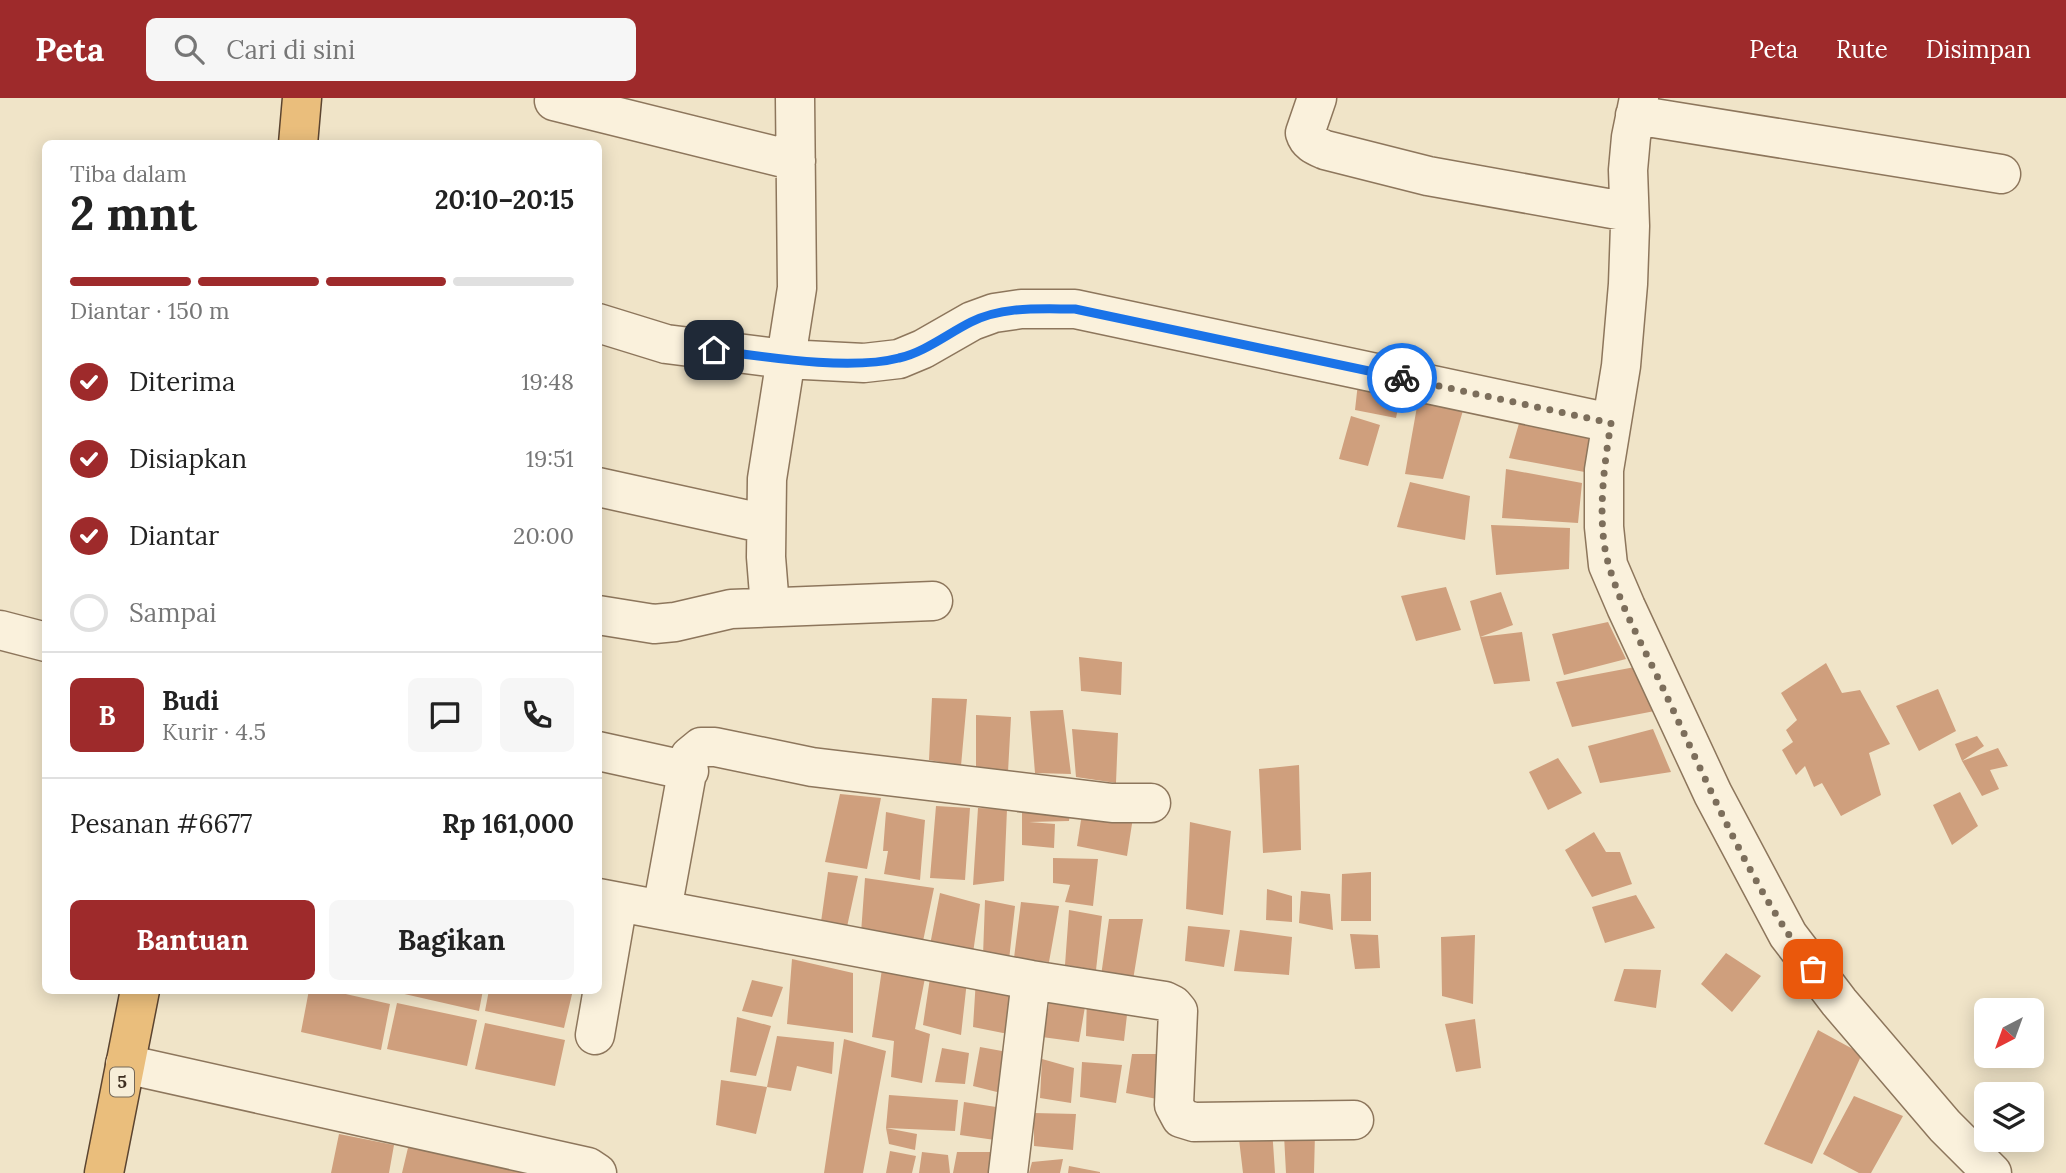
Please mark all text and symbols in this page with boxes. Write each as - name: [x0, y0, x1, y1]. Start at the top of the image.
- search box: [146, 18, 636, 81]
- text: Peta: [35, 28, 104, 70]
- icon: search: [170, 30, 208, 68]
- text: Cari di sini: [226, 33, 355, 66]
- text: Peta: [1749, 34, 1798, 65]
- text: Rute: [1836, 34, 1888, 65]
- text: Disimpan: [1926, 34, 2031, 65]
- text: Tiba dalam: [70, 159, 187, 188]
- text: 20:10–20:15: [435, 183, 574, 216]
- text: 2 mnt: [70, 184, 197, 243]
- text: Diantar · 150 m: [70, 296, 230, 325]
- pin: [684, 320, 744, 380]
- icon: home: [695, 331, 733, 369]
- courier: [1367, 343, 1437, 413]
- icon: bike: [1383, 359, 1421, 397]
- icon: check: [70, 363, 108, 401]
- text: Diterima: [129, 365, 235, 398]
- text: 19:48: [521, 367, 574, 396]
- icon: check: [70, 440, 108, 478]
- text: Disiapkan: [129, 442, 247, 475]
- text: 19:51: [526, 444, 574, 473]
- icon: check: [70, 517, 108, 555]
- text: Diantar: [129, 519, 219, 552]
- text: 20:00: [513, 521, 574, 550]
- text: Sampai: [129, 596, 217, 629]
- button: chat: [408, 678, 482, 752]
- button: phone: [500, 678, 574, 752]
- text: Budi: [162, 684, 219, 717]
- text: B: [98, 699, 116, 732]
- text: Kurir · 4.5: [162, 717, 266, 746]
- text: Pesanan #6677: [70, 807, 252, 840]
- text: Rp 161,000: [442, 807, 574, 840]
- button: Bantuan: [70, 900, 315, 980]
- button: Bagikan: [329, 900, 574, 980]
- pin: [1783, 939, 1843, 999]
- icon: bag: [1794, 950, 1832, 988]
- north arrow: [1974, 998, 2044, 1068]
- map controls: [1974, 998, 2044, 1152]
- road number: 5: [110, 1068, 134, 1097]
- button: layers: [1974, 1082, 2044, 1152]

